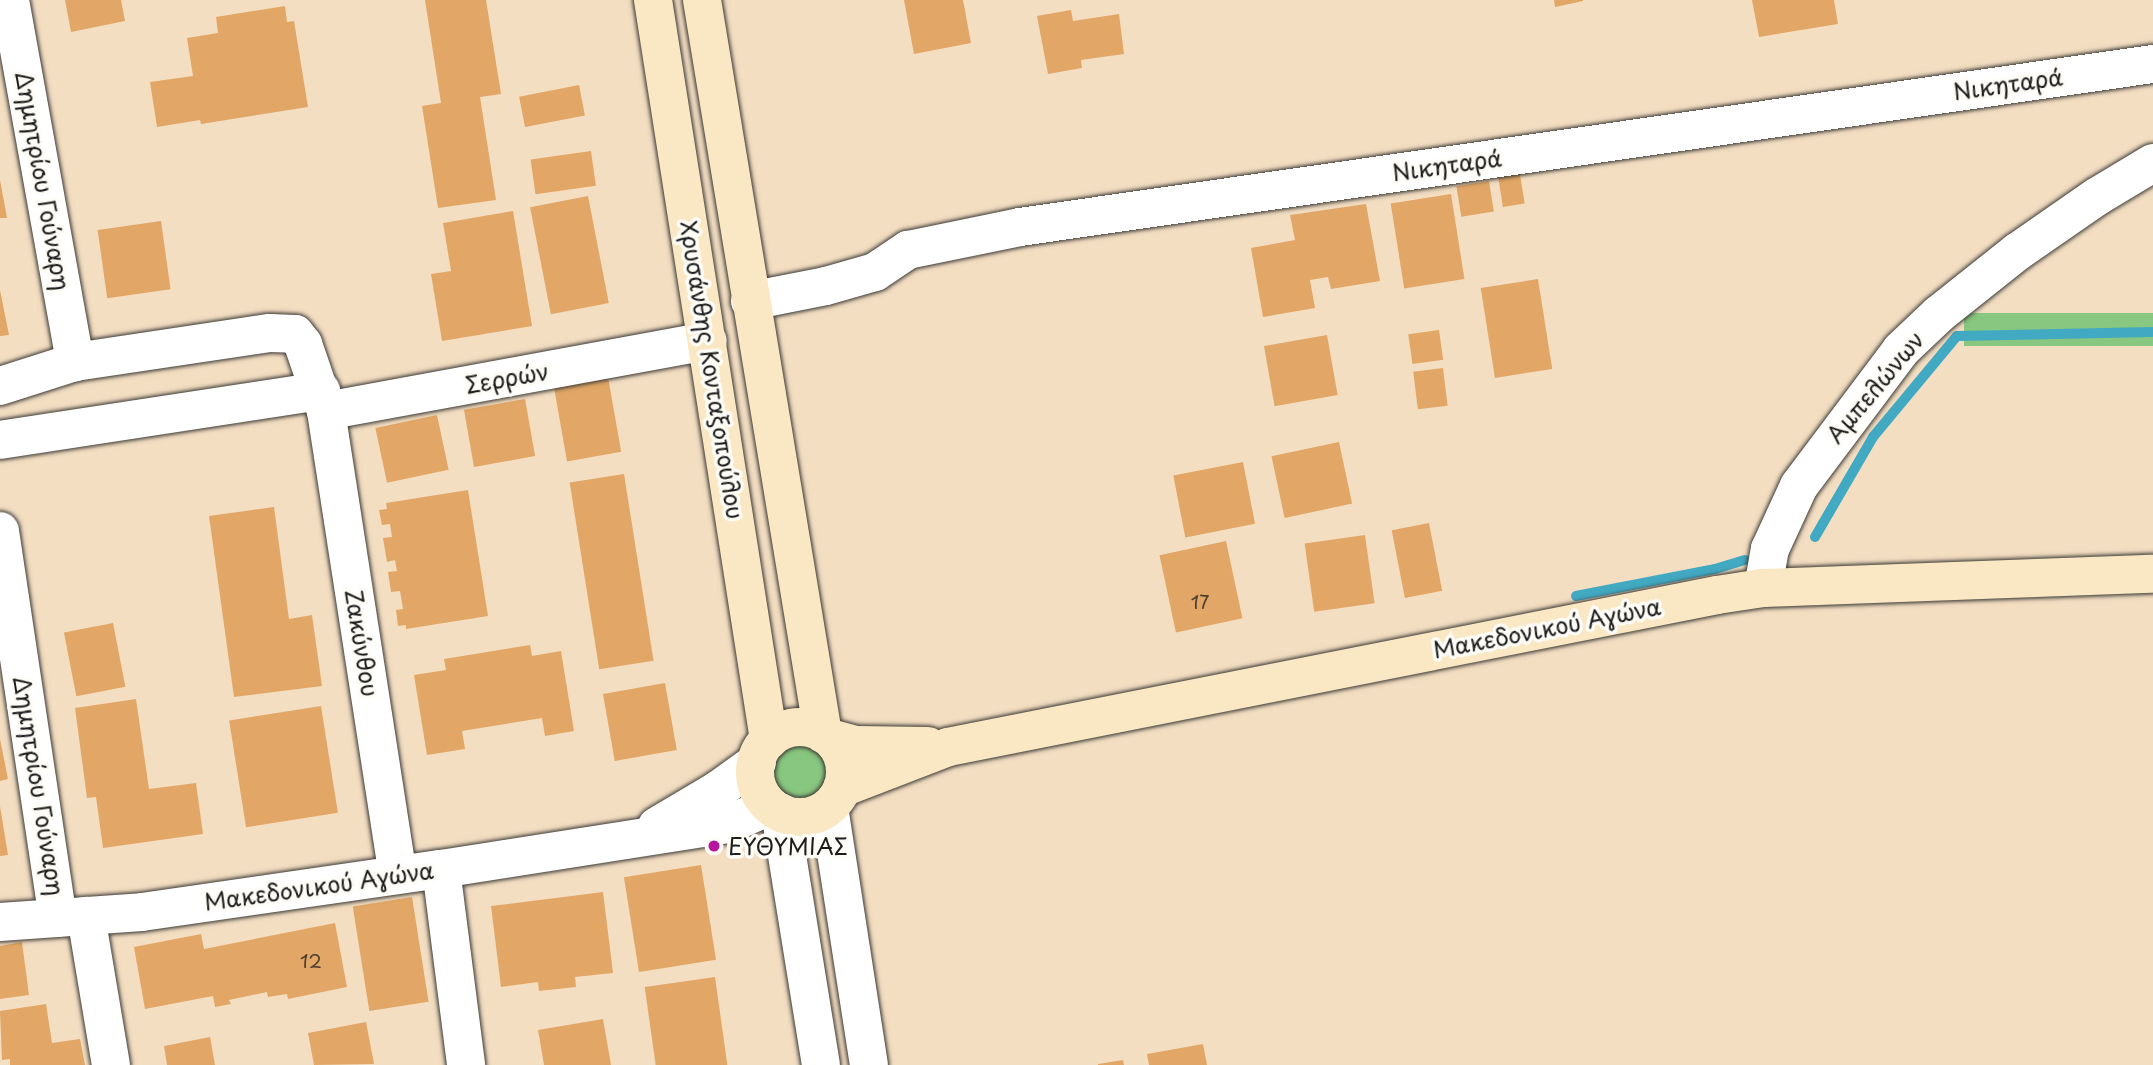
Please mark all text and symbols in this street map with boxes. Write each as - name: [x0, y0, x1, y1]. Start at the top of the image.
- street label: Νικηταρά: [1951, 63, 2065, 105]
- street label: Δημητρίου Γούναρη: [10, 70, 76, 292]
- street label: Νικηταρά: [1390, 144, 1504, 186]
- street label: Χρυσάνθης Κονταξοπούλου: [675, 219, 749, 521]
- street label: Αμπελώνων: [1820, 326, 1930, 448]
- street label: Σερρών: [463, 357, 551, 399]
- street label: Ζακύνθου: [340, 587, 384, 699]
- house number: 17: [1191, 591, 1209, 613]
- street label: Μακεδονικού Αγώνα: [1430, 592, 1664, 664]
- street label: Δημητρίου Γούναρη: [8, 675, 70, 897]
- place label: ΕΥΘΥΜΙΑΣ: [728, 832, 848, 860]
- marker: ΕΥΘΥΜΙΑΣ: [706, 838, 722, 854]
- street label: Μακεδονικού Αγώνα: [202, 856, 436, 916]
- house number: 12: [300, 950, 322, 972]

